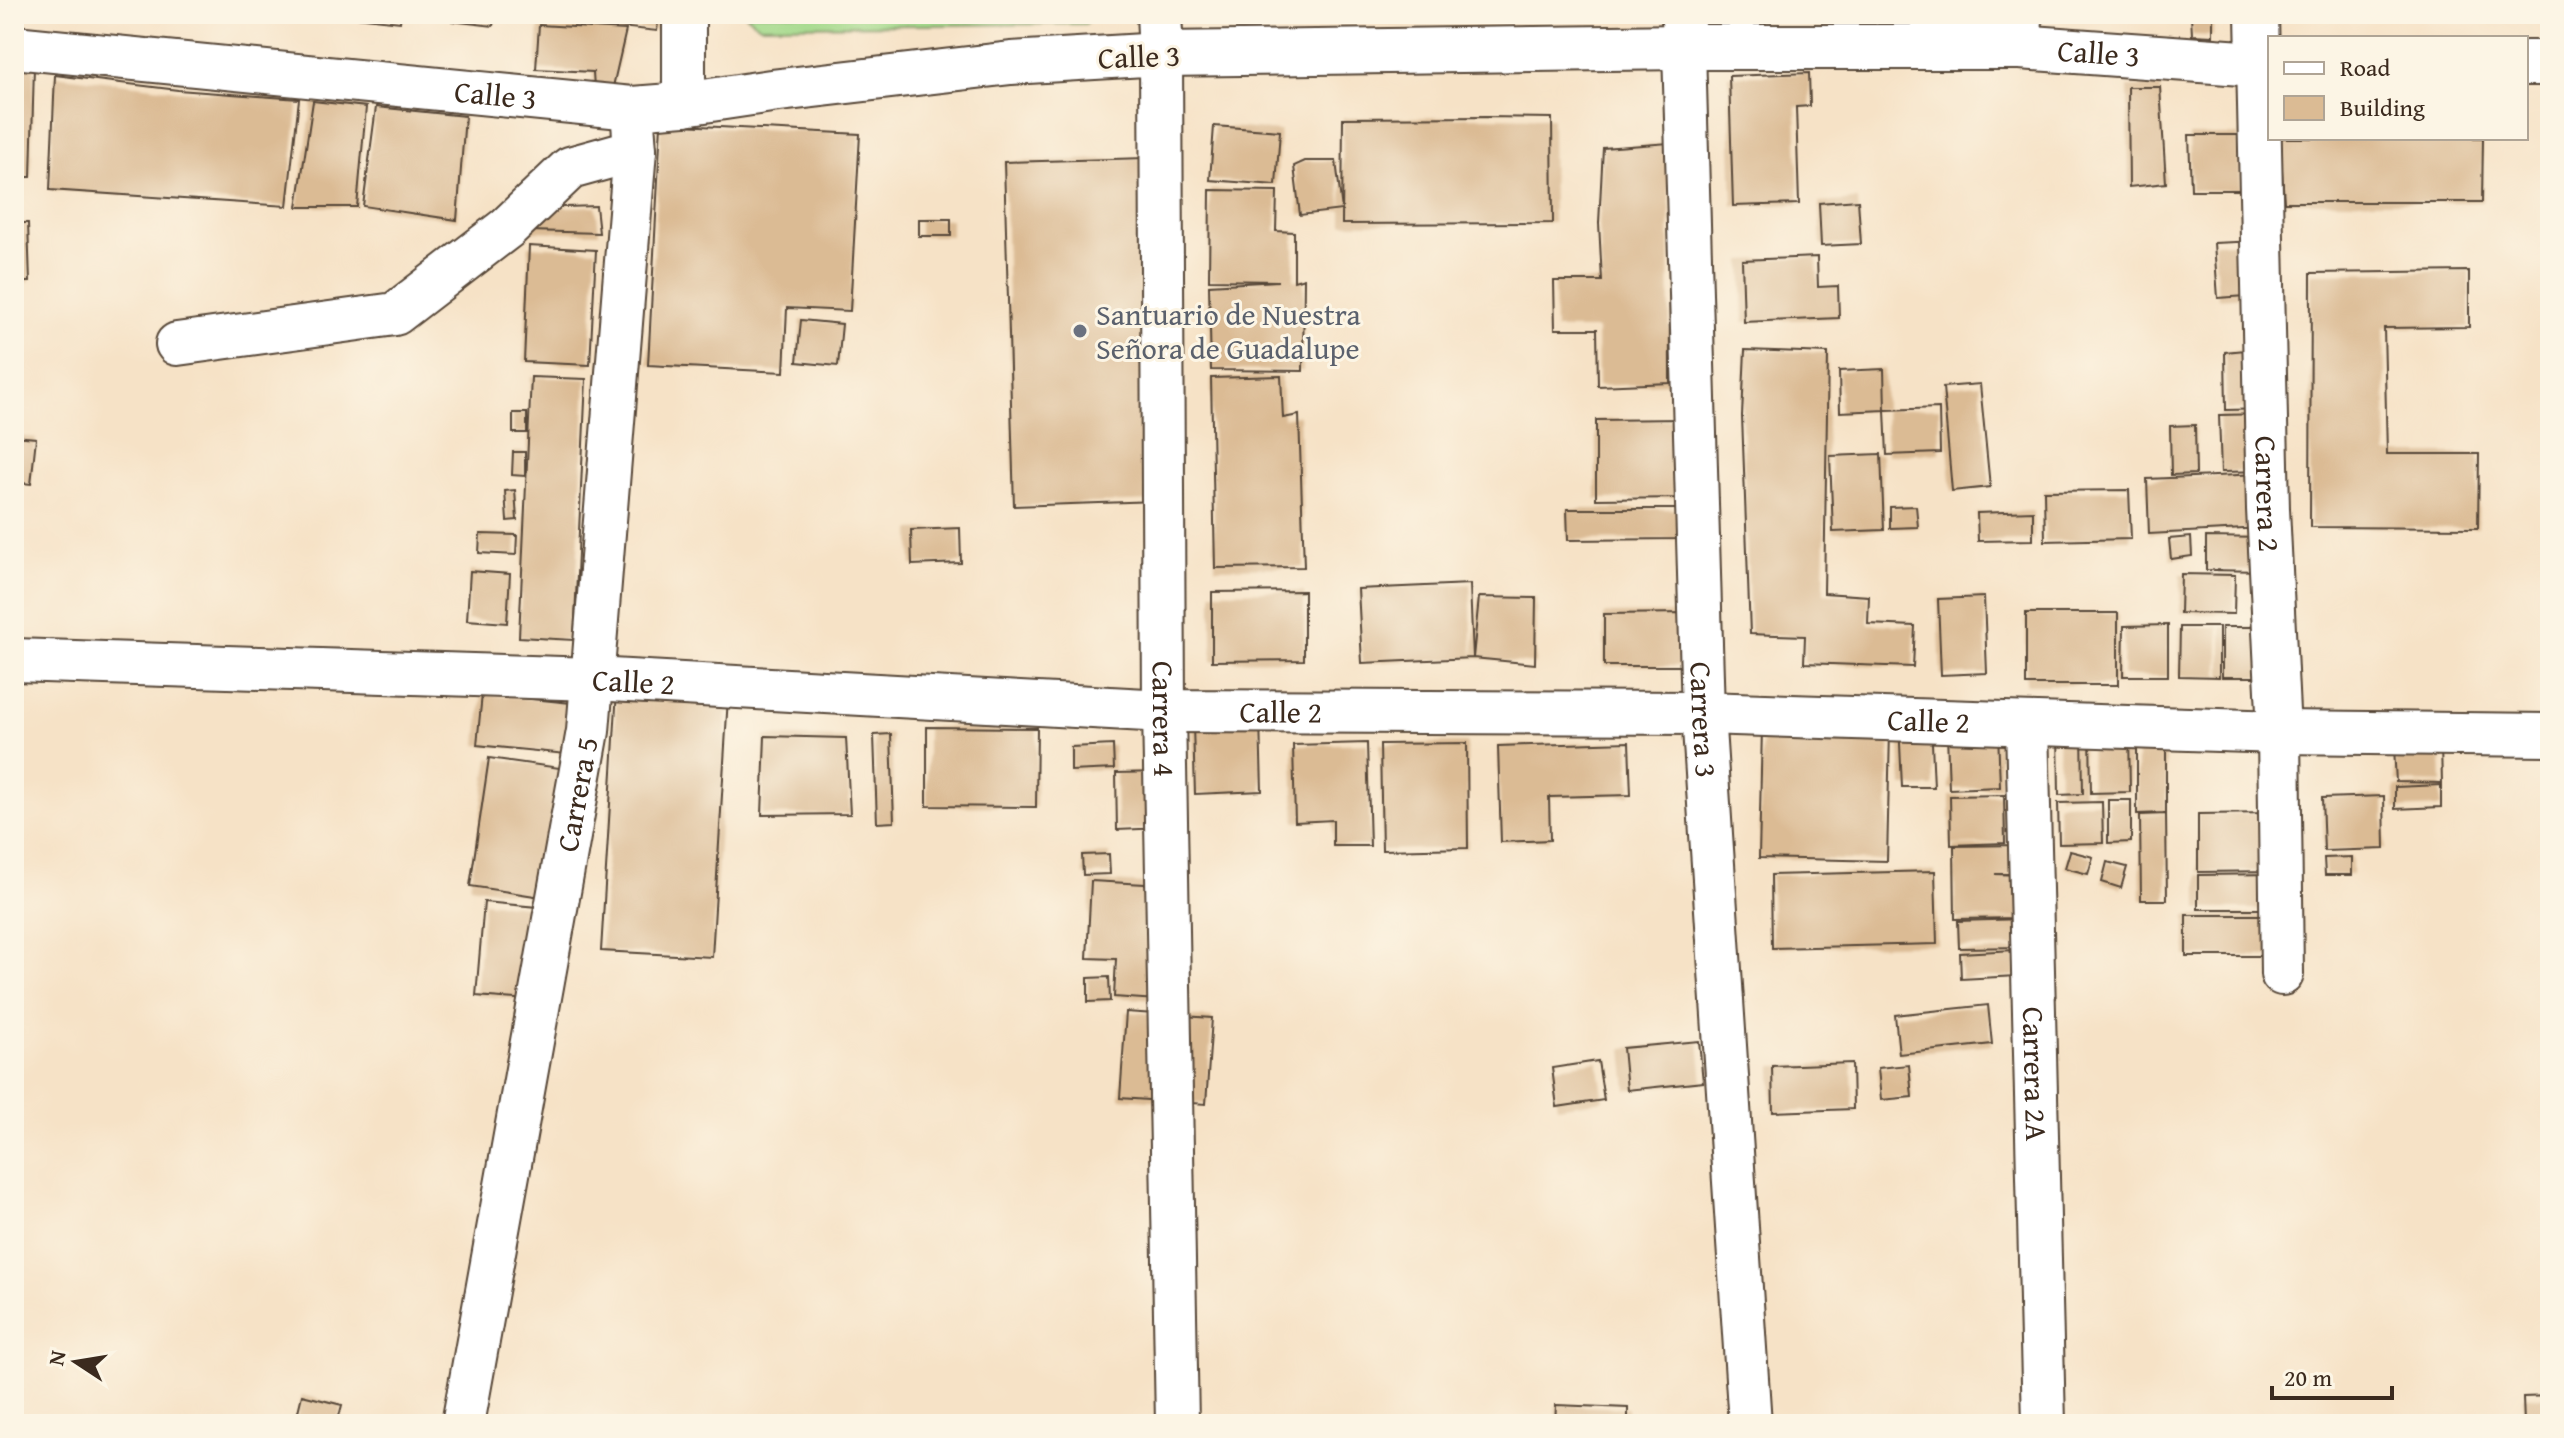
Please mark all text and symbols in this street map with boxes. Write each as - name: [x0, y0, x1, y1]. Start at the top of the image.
- street label: Calle 3: [2056, 28, 2141, 78]
- street label: Calle 3: [1097, 33, 1181, 79]
- legend: [2268, 36, 2528, 140]
- text: Road: [2340, 50, 2390, 85]
- street label: Calle 3: [452, 69, 539, 120]
- text: Building: [2340, 90, 2425, 125]
- place label: Santuario de Nuestra Señora de Guadalupe: [1096, 292, 1361, 370]
- marker: Santuario de Nuestra Señora de Guadalupe: [1071, 322, 1089, 340]
- street label: Carrera 2: [2244, 435, 2292, 553]
- street label: Calle 2: [591, 657, 676, 706]
- street label: Carrera 4: [1142, 661, 1187, 777]
- street label: Carrera 3: [1680, 661, 1729, 779]
- street label: Calle 2: [1239, 689, 1322, 734]
- street label: Calle 2: [1887, 697, 1971, 744]
- street label: Carrera 5: [545, 733, 609, 855]
- street label: Carrera 2A: [2012, 1006, 2059, 1142]
- north arrow: [36, 1322, 116, 1402]
- text: N: [39, 1347, 74, 1368]
- scale bar: [2272, 1350, 2392, 1400]
- text: 20 m: [2284, 1360, 2332, 1395]

